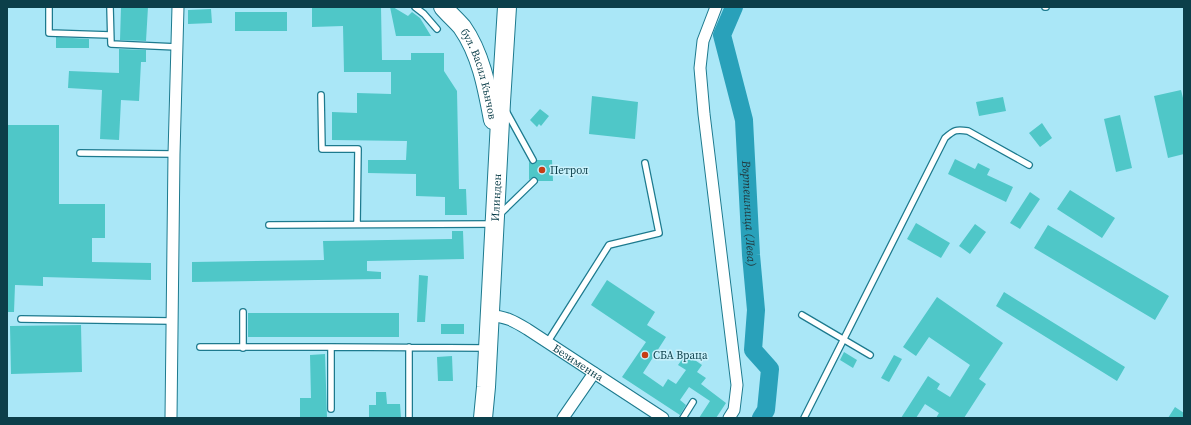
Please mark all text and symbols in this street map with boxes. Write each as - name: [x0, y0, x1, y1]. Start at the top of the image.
- street label: бул. Васил Кънчов: [457, 25, 500, 121]
- water label: Въртешница (Лева): [738, 159, 760, 267]
- place label: Петрол: [550, 163, 588, 178]
- marker: Петрол: [537, 165, 547, 175]
- street label: Илинден: [487, 173, 505, 222]
- street label: Безименна: [550, 340, 607, 385]
- place label: СБА Враца: [653, 348, 708, 363]
- marker: СБА Враца: [640, 350, 650, 360]

